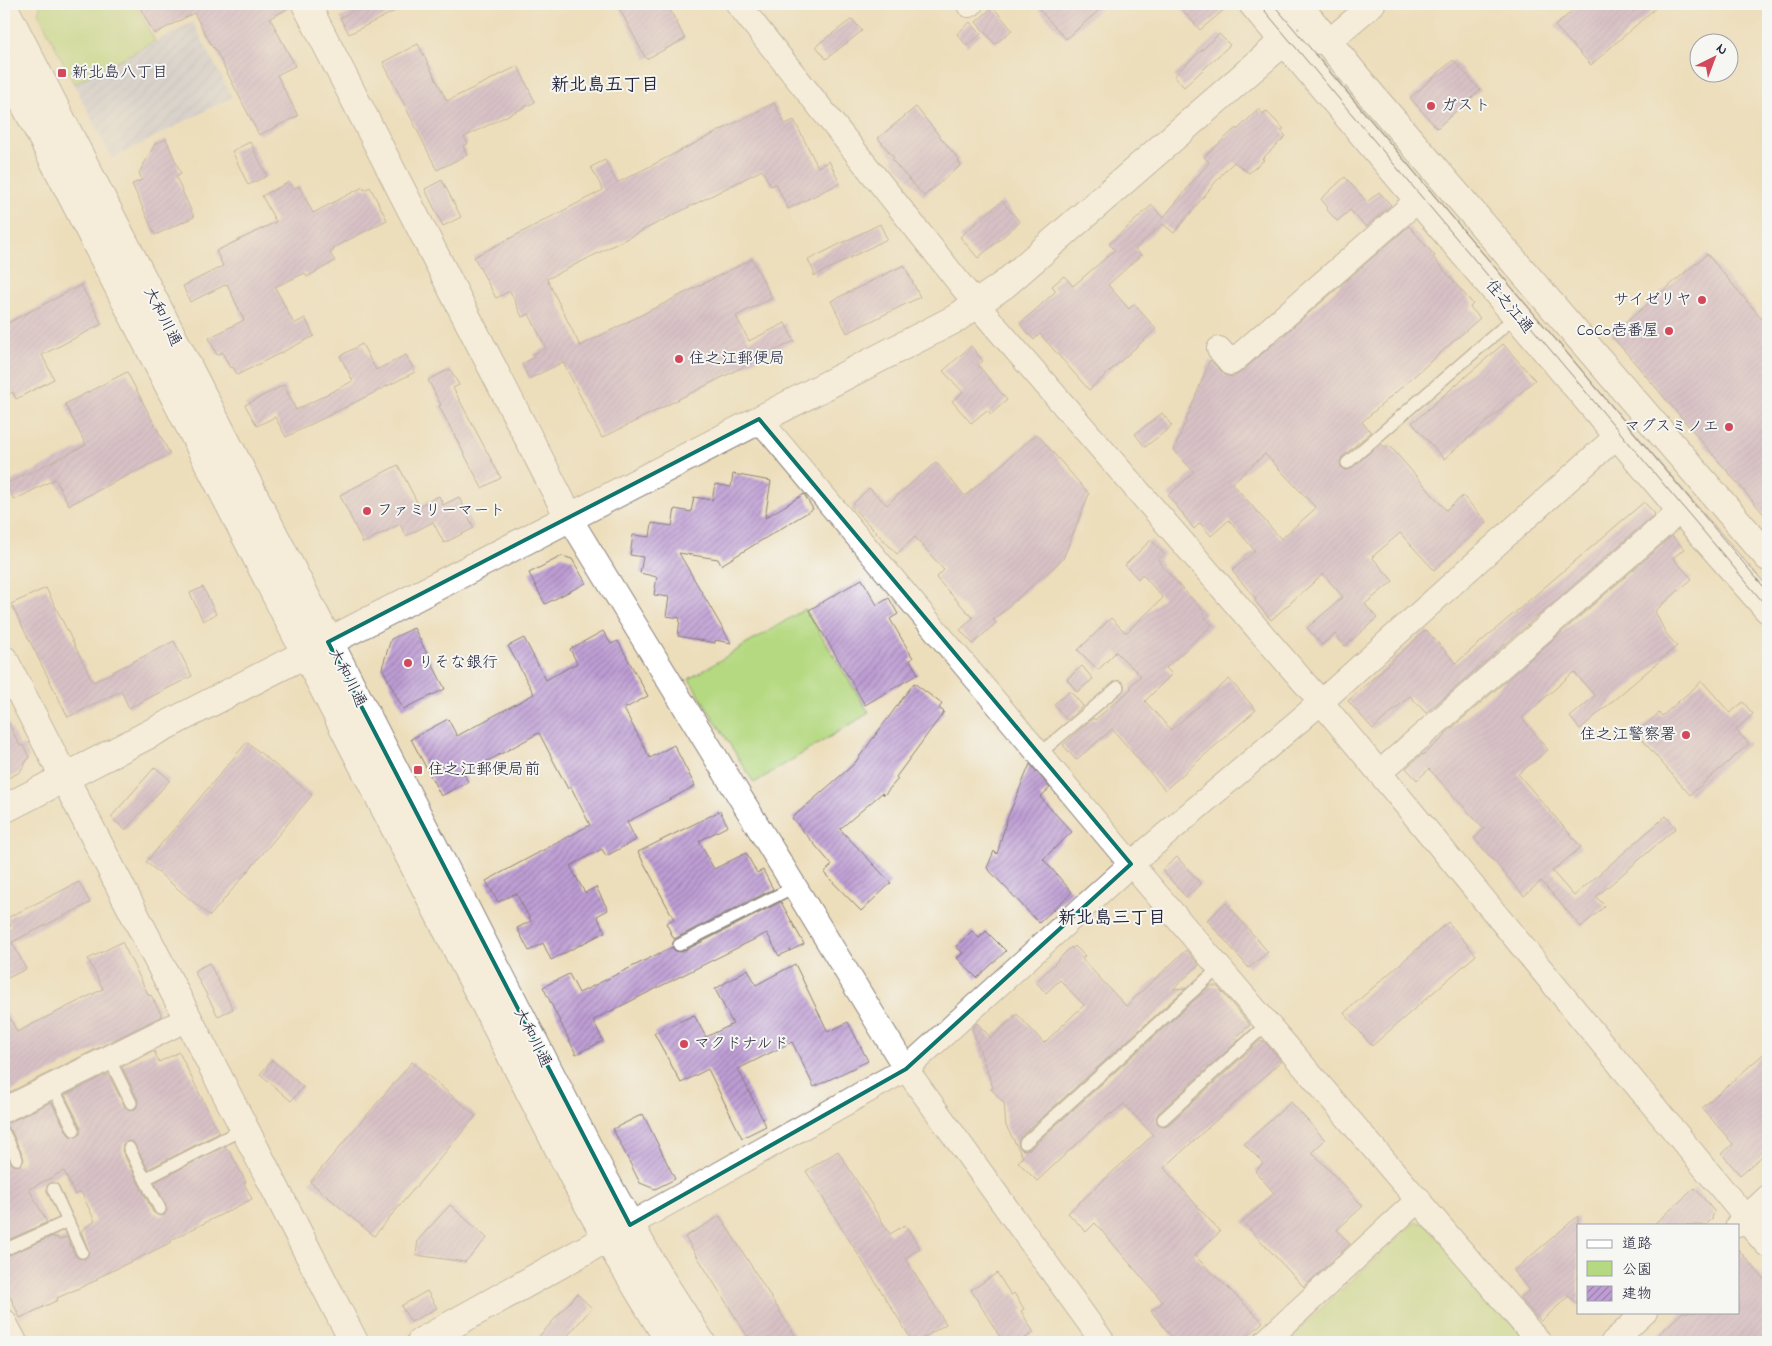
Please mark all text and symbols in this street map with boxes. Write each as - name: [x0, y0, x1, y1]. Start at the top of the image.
- north arrow: [1690, 32, 1740, 82]
- text: N: [1711, 38, 1732, 60]
- place label: 新北島八丁目: [72, 61, 168, 85]
- marker: 新北島八丁目: [56, 67, 68, 79]
- district label: 新北島五丁目: [551, 73, 659, 99]
- place label: ガスト: [1441, 94, 1491, 118]
- marker: ガスト: [1425, 100, 1437, 112]
- street label: 住之江通: [1479, 275, 1539, 339]
- street label: 大和川通: [137, 283, 187, 351]
- place label: サイゼリヤ: [1613, 288, 1692, 312]
- marker: サイゼリヤ: [1696, 294, 1708, 306]
- place label: CoCo壱番屋: [1577, 319, 1659, 343]
- marker: CoCo壱番屋: [1663, 325, 1675, 337]
- place label: 住之江郵便局: [689, 347, 785, 371]
- marker: 住之江郵便局: [673, 353, 685, 365]
- place label: マグスミノエ: [1624, 415, 1719, 439]
- marker: マグスミノエ: [1723, 421, 1735, 433]
- place label: ファミリーマート: [377, 499, 505, 523]
- marker: ファミリーマート: [361, 505, 373, 517]
- street label: 大和川通: [322, 644, 372, 712]
- place label: りそな銀行: [418, 651, 498, 675]
- marker: りそな銀行: [402, 657, 414, 669]
- place label: 住之江警察署: [1580, 723, 1676, 747]
- marker: 住之江警察署: [1680, 729, 1692, 741]
- place label: 住之江郵便局前: [428, 758, 540, 782]
- marker: 住之江郵便局前: [412, 764, 424, 776]
- district label: 新北島三丁目: [1058, 906, 1166, 932]
- street label: 大和川通: [507, 1004, 557, 1072]
- place label: マクドナルド: [694, 1032, 789, 1056]
- marker: マクドナルド: [678, 1038, 690, 1050]
- legend: [1577, 1224, 1740, 1314]
- text: 道路: [1622, 1233, 1652, 1255]
- text: 公園: [1622, 1259, 1652, 1281]
- text: 建物: [1622, 1283, 1652, 1305]

